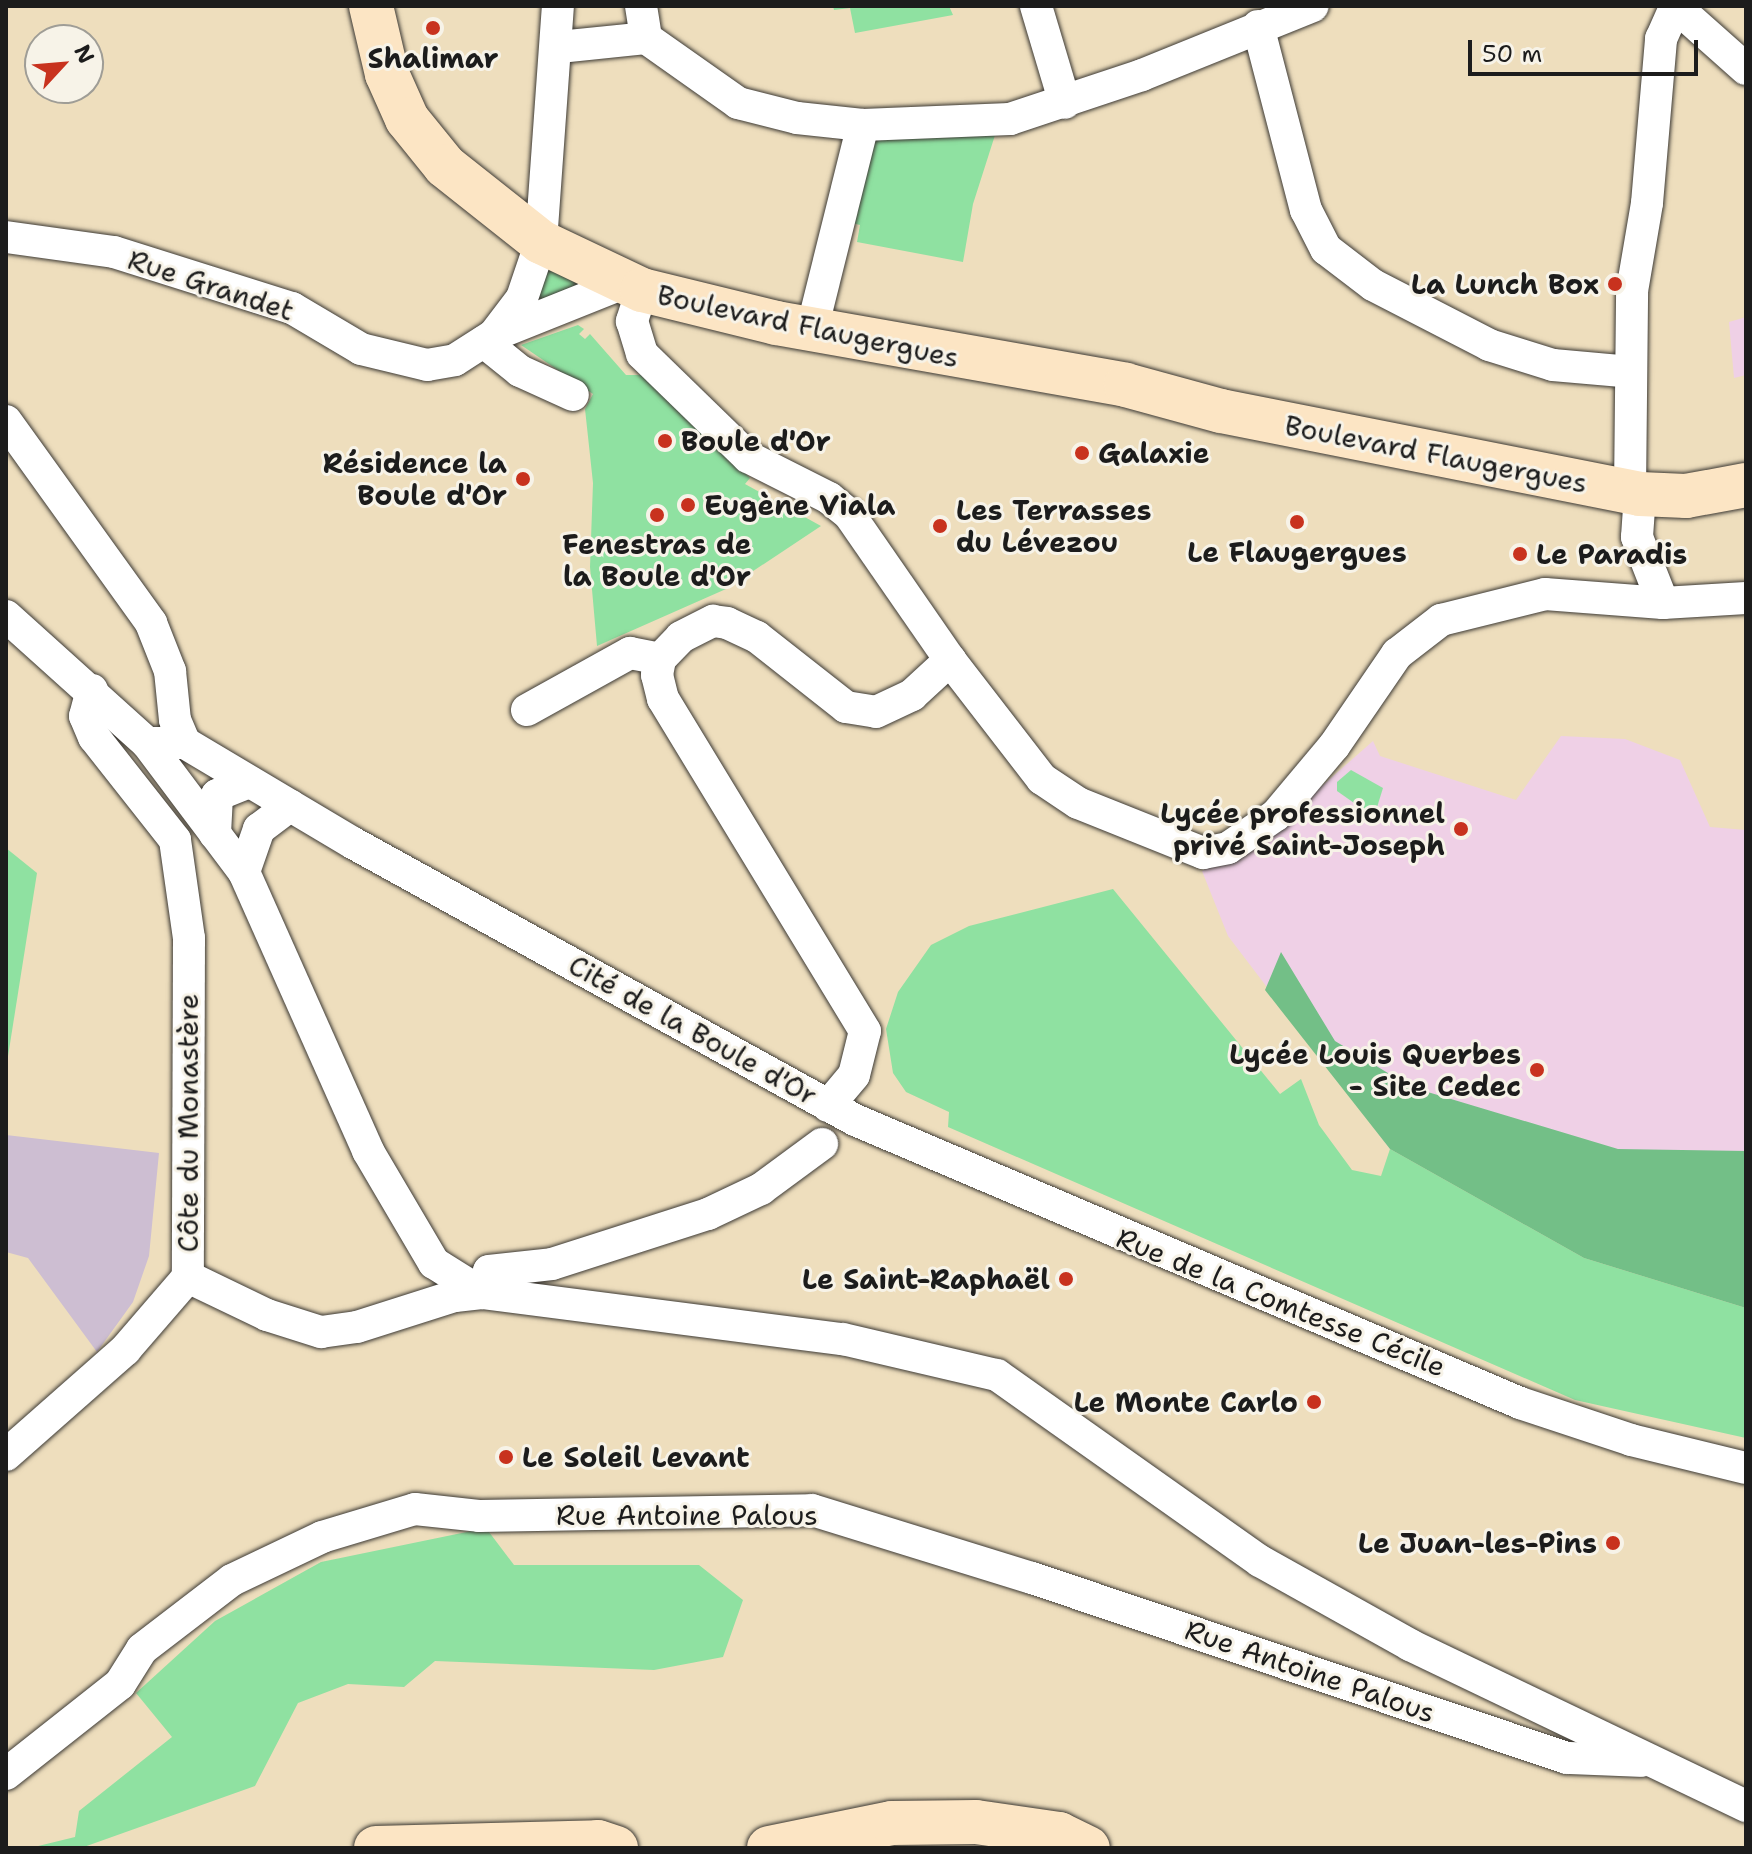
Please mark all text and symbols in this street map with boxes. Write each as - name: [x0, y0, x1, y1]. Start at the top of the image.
- marker: Shalimar: [424, 19, 442, 37]
- north arrow: [24, 24, 104, 104]
- scale bar: [1472, 24, 1702, 74]
- text: 50 m: [1482, 38, 1542, 70]
- text: N: [67, 40, 101, 68]
- place label: Shalimar: [368, 41, 498, 75]
- street label: Rue Grandet: [124, 242, 298, 328]
- place label: La Lunch Box: [1411, 267, 1599, 301]
- marker: La Lunch Box: [1606, 275, 1624, 293]
- street label: Boulevard Flaugergues: [654, 278, 962, 374]
- street label: Boulevard Flaugergues: [1282, 408, 1590, 500]
- place label: Boule d'Or: [681, 424, 831, 458]
- marker: Boule d'Or: [656, 432, 674, 450]
- place label: Galaxie: [1098, 436, 1210, 470]
- marker: Galaxie: [1073, 444, 1091, 462]
- place label: Résidence la Boule d'Or: [323, 446, 507, 512]
- marker: Résidence la Boule d'Or: [514, 470, 532, 488]
- place label: Eugène Viala: [704, 488, 895, 522]
- place label: Les Terrasses du Lévezou: [956, 493, 1152, 559]
- marker: Eugène Viala: [679, 496, 697, 514]
- marker: Fenestras de la Boule d'Or: [648, 506, 666, 524]
- marker: Le Flaugergues: [1288, 513, 1306, 531]
- marker: Les Terrasses du Lévezou: [931, 517, 949, 535]
- place label: Fenestras de la Boule d'Or: [562, 527, 752, 593]
- place label: Le Flaugergues: [1187, 535, 1407, 569]
- place label: Le Paradis: [1536, 537, 1687, 571]
- marker: Le Paradis: [1511, 545, 1529, 563]
- place label: Lycée professionnel privé Saint-Joseph: [1160, 796, 1445, 862]
- marker: Lycée professionnel privé Saint-Joseph: [1452, 820, 1470, 838]
- street label: Cité de la Boule d'Or: [563, 948, 823, 1112]
- street label: Côte du Monastère: [171, 994, 205, 1252]
- place label: Lycée Louis Querbes - Site Cedec: [1229, 1037, 1521, 1103]
- marker: Lycée Louis Querbes - Site Cedec: [1528, 1061, 1546, 1079]
- street label: Rue de la Comtesse Cécile: [1112, 1221, 1450, 1383]
- place label: Le Saint-Raphaël: [802, 1262, 1050, 1296]
- marker: Le Saint-Raphaël: [1057, 1270, 1075, 1288]
- place label: Le Monte Carlo: [1074, 1385, 1298, 1419]
- marker: Le Monte Carlo: [1305, 1393, 1323, 1411]
- place label: Le Soleil Levant: [522, 1440, 750, 1474]
- marker: Le Soleil Levant: [497, 1448, 515, 1466]
- street label: Rue Antoine Palous: [556, 1498, 818, 1532]
- place label: Le Juan-les-Pins: [1358, 1526, 1597, 1560]
- marker: Le Juan-les-Pins: [1604, 1534, 1622, 1552]
- street label: Rue Antoine Palous: [1181, 1612, 1439, 1730]

